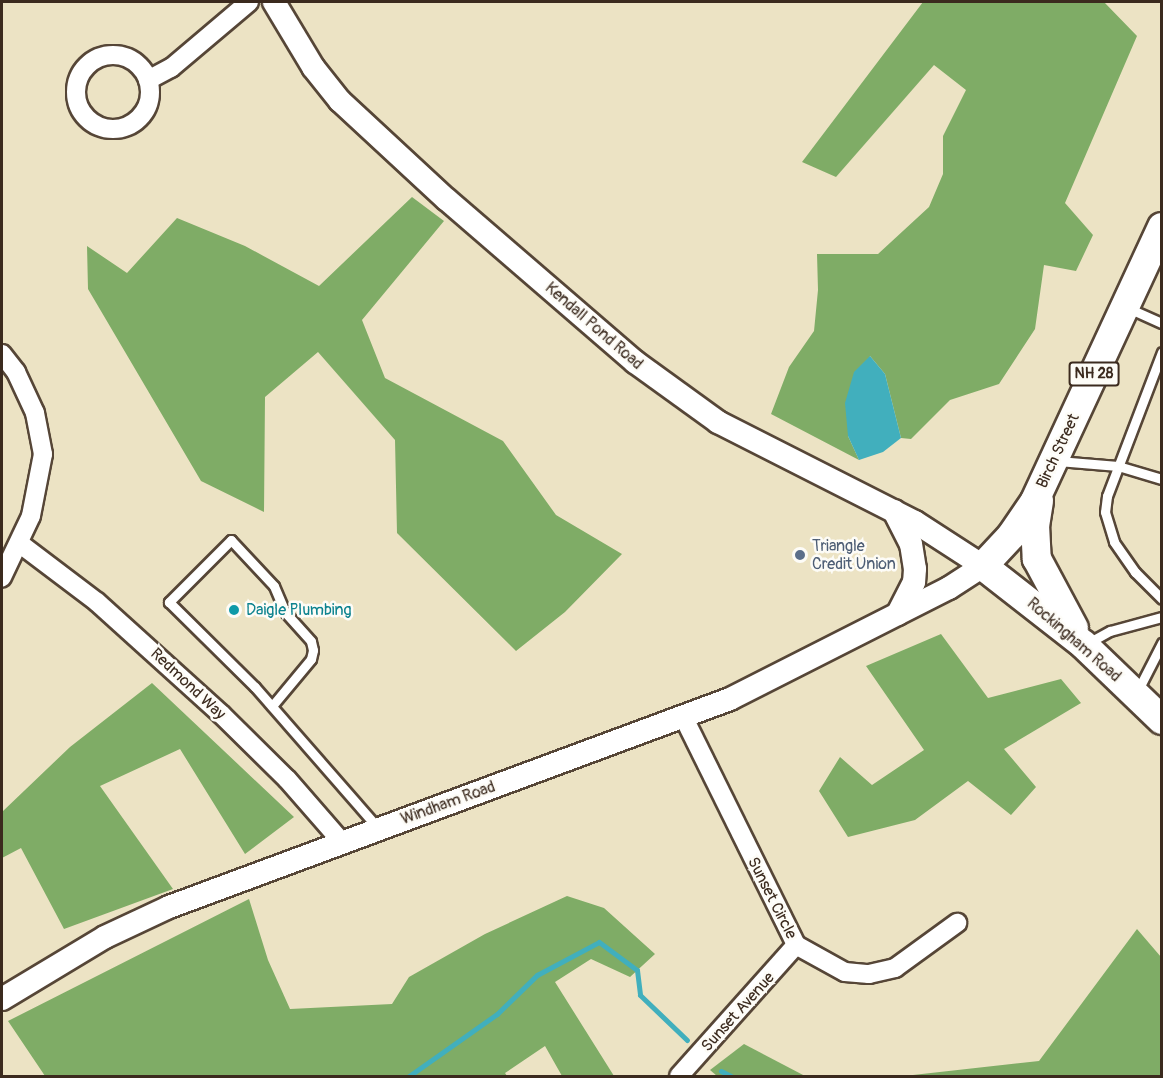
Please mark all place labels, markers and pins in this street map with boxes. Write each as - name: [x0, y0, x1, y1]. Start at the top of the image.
- place label: Triangle Credit Union: [812, 536, 896, 574]
- marker: Triangle Credit Union: [793, 548, 807, 562]
- place label: Daigle Plumbing: [246, 600, 352, 620]
- marker: Daigle Plumbing: [227, 603, 241, 617]

